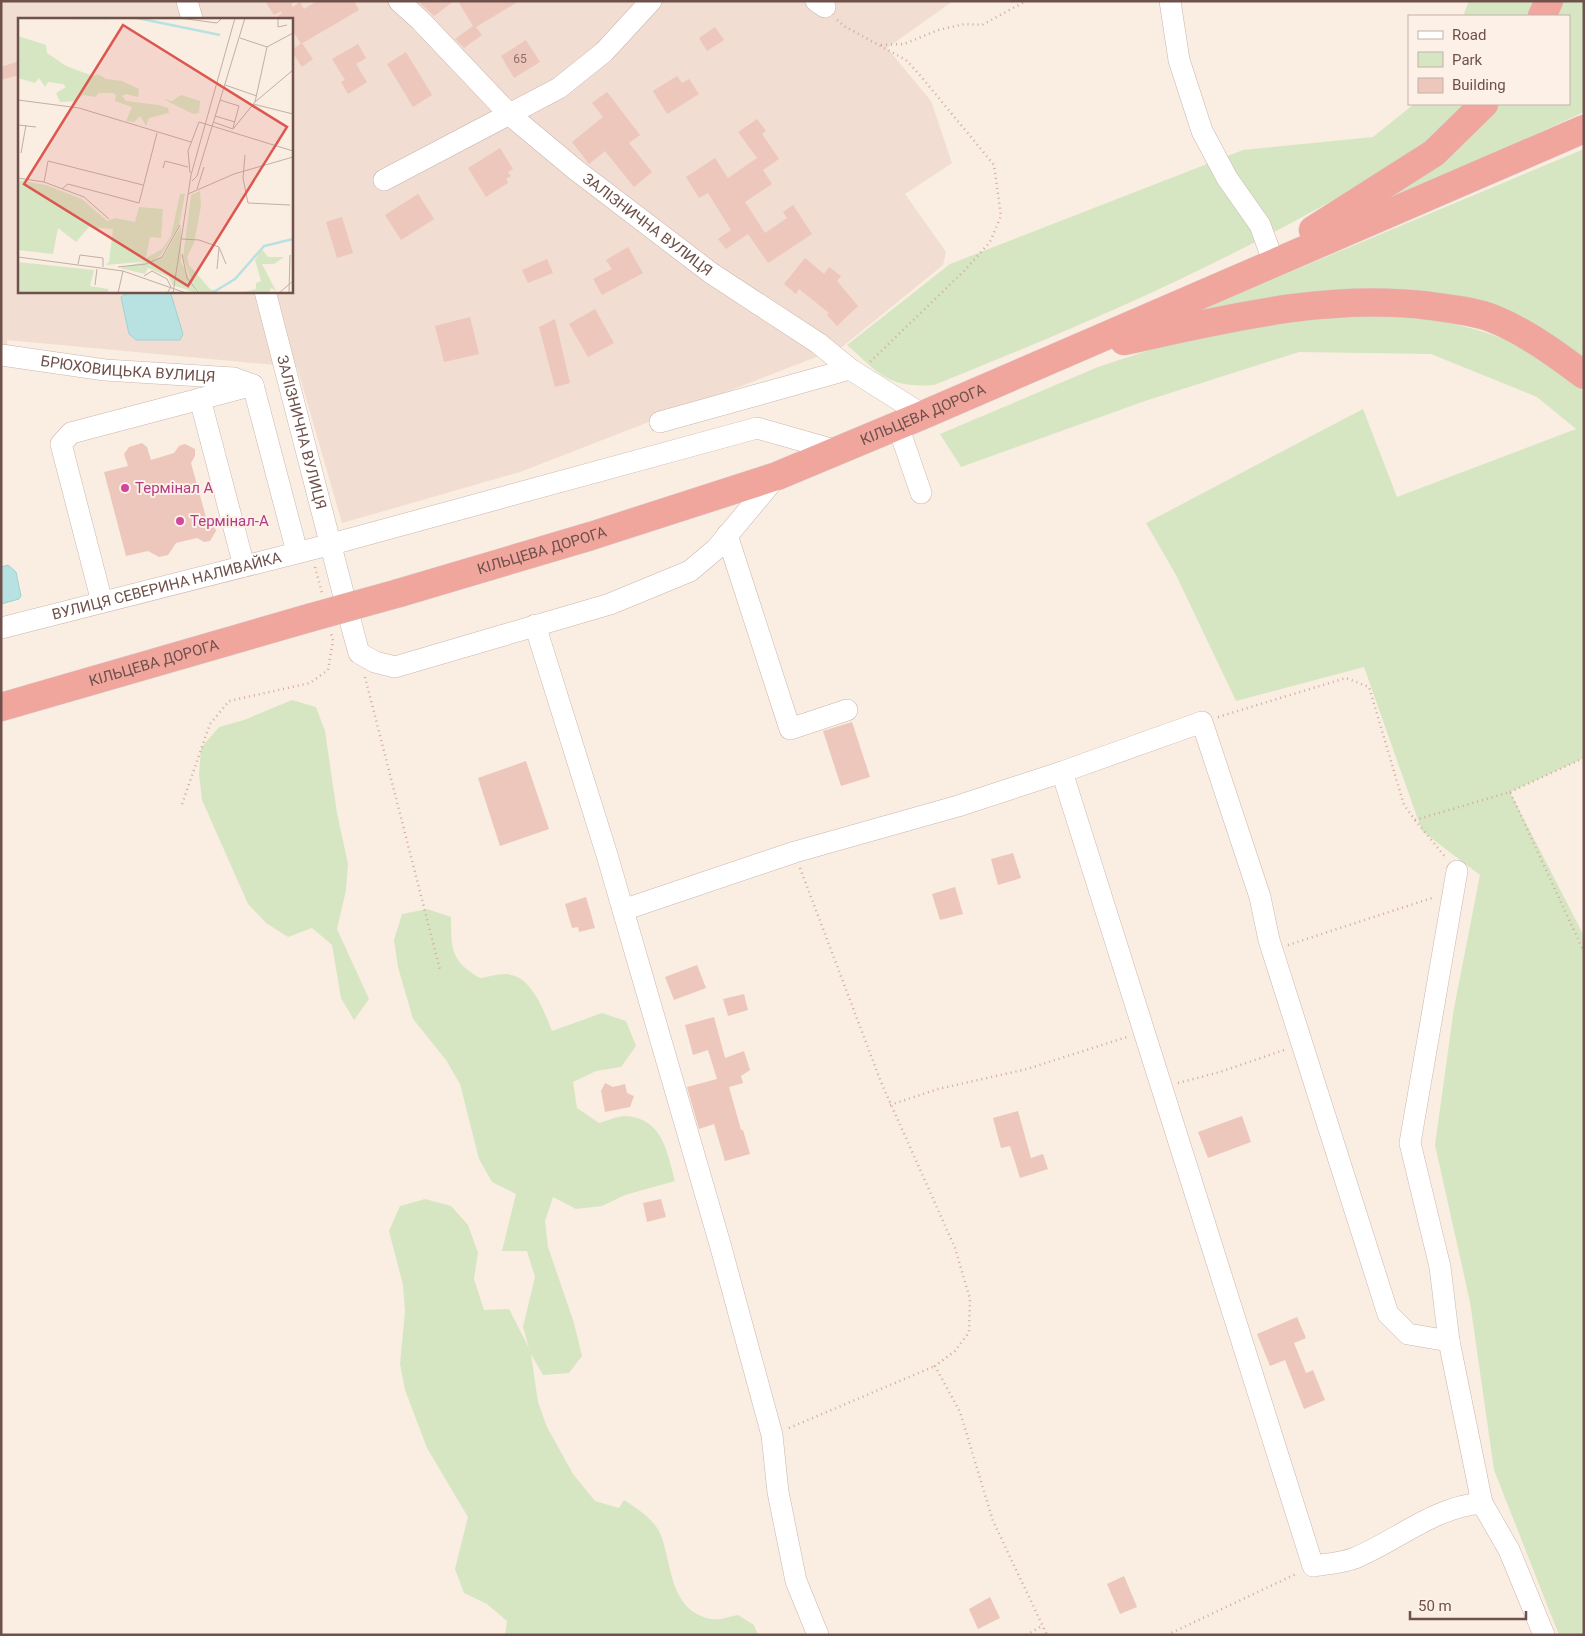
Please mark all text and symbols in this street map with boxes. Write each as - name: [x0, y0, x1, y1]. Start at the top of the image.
- legend: [1408, 15, 1570, 105]
- inset map: [18, 18, 292, 292]
- text: Road: [1452, 26, 1486, 44]
- text: Park: [1452, 51, 1483, 69]
- house number: 65: [513, 52, 527, 66]
- text: Building: [1452, 76, 1506, 94]
- street label: ЗАЛІЗНИЧНА ВУЛИЦЯ: [579, 169, 716, 280]
- street label: БРЮХОВИЦЬКА ВУЛИЦЯ: [40, 352, 216, 386]
- street label: ЗАЛІЗНИЧНА ВУЛИЦЯ: [273, 353, 330, 511]
- street label: КІЛЬЦЕВА ДОРОГА: [858, 380, 988, 449]
- place label: Термінал А: [135, 479, 214, 497]
- marker: Термінал А: [119, 482, 131, 494]
- place label: Термінал-А: [190, 512, 269, 530]
- marker: Термінал-А: [174, 515, 186, 527]
- street label: КІЛЬЦЕВА ДОРОГА: [475, 523, 609, 578]
- street label: ВУЛИЦЯ СЕВЕРИНА НАЛИВАЙКА: [50, 548, 284, 624]
- street label: КІЛЬЦЕВА ДОРОГА: [87, 636, 221, 690]
- scale bar: [1410, 1588, 1526, 1620]
- text: 50 m: [1418, 1597, 1452, 1615]

